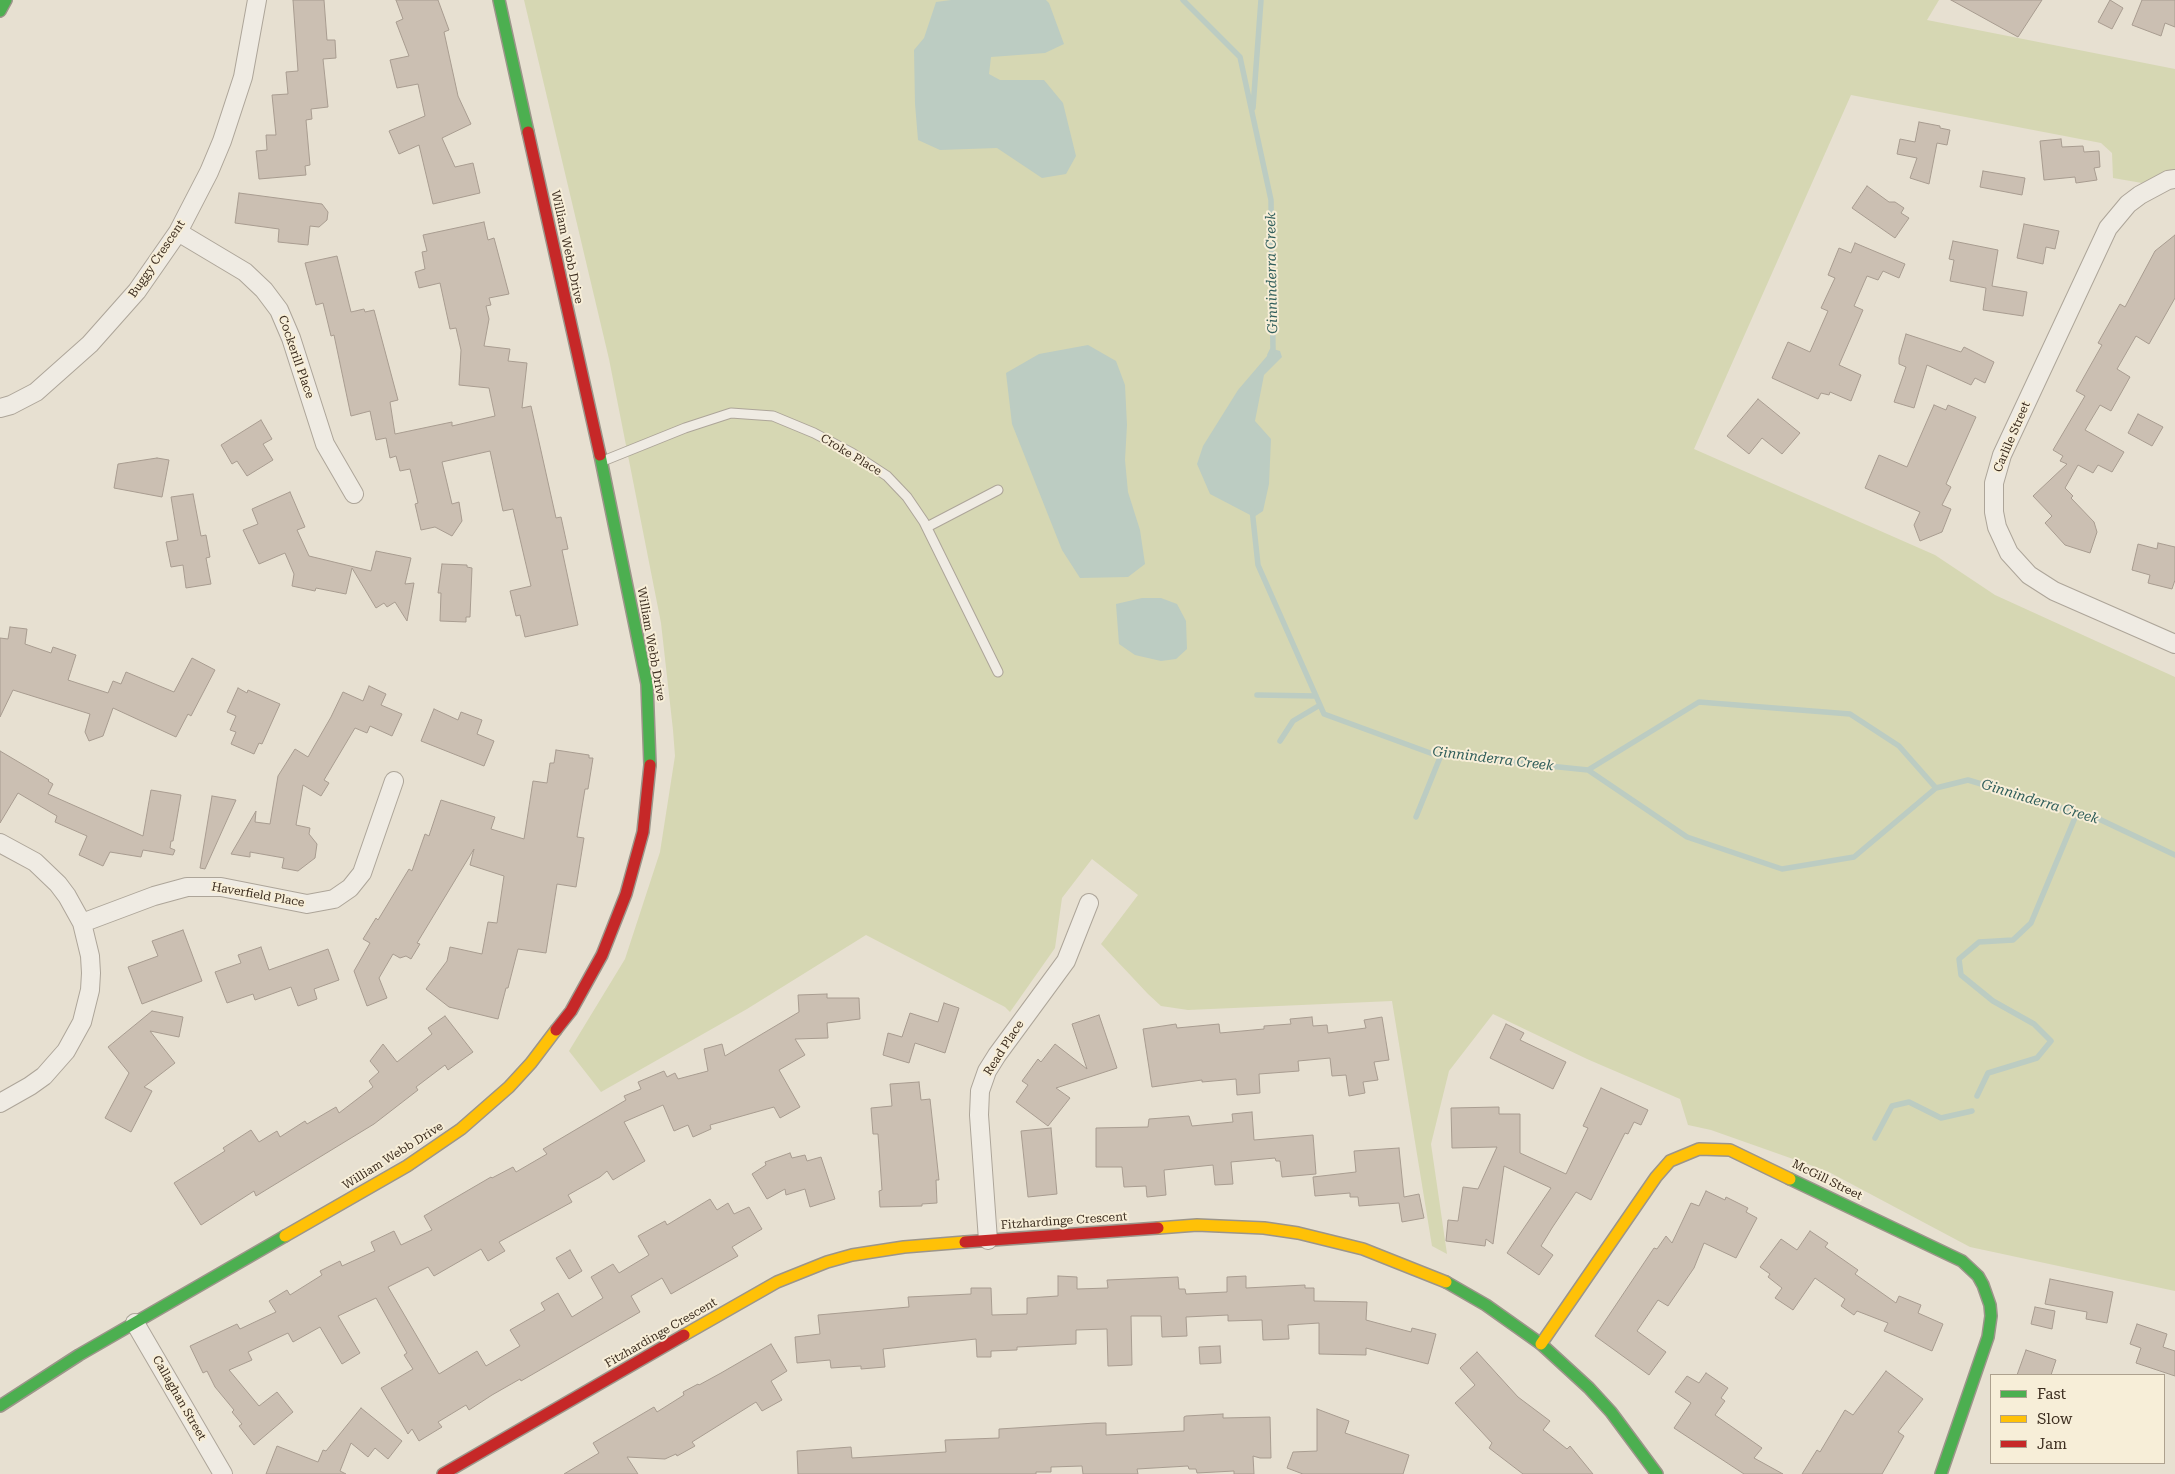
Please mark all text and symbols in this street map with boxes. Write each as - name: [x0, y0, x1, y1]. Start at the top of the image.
- street label: William Webb Drive: [548, 189, 586, 305]
- water label: Ginninderra Creek: [1263, 212, 1281, 334]
- street label: Buggy Crescent: [126, 217, 188, 301]
- street label: Cockerill Place: [275, 314, 317, 400]
- street label: Carlile Street: [1991, 400, 2033, 474]
- street label: Croke Place: [818, 431, 884, 479]
- street label: William Webb Drive: [634, 586, 668, 702]
- water label: Ginninderra Creek: [1432, 743, 1554, 775]
- water label: Ginninderra Creek: [1979, 776, 2101, 828]
- street label: Haverfield Place: [210, 880, 306, 910]
- street label: Read Place: [981, 1018, 1027, 1078]
- street label: William Webb Drive: [340, 1119, 446, 1193]
- street label: McGill Street: [1790, 1157, 1864, 1203]
- street label: Fitzhardinge Crescent: [1000, 1209, 1128, 1233]
- street label: Fitzhardinge Crescent: [602, 1295, 720, 1371]
- street label: Callaghan Street: [149, 1353, 209, 1443]
- legend: [1990, 1374, 2165, 1464]
- text: Fast: [2037, 1385, 2066, 1403]
- text: Slow: [2037, 1410, 2072, 1428]
- text: Jam: [2037, 1435, 2067, 1453]

